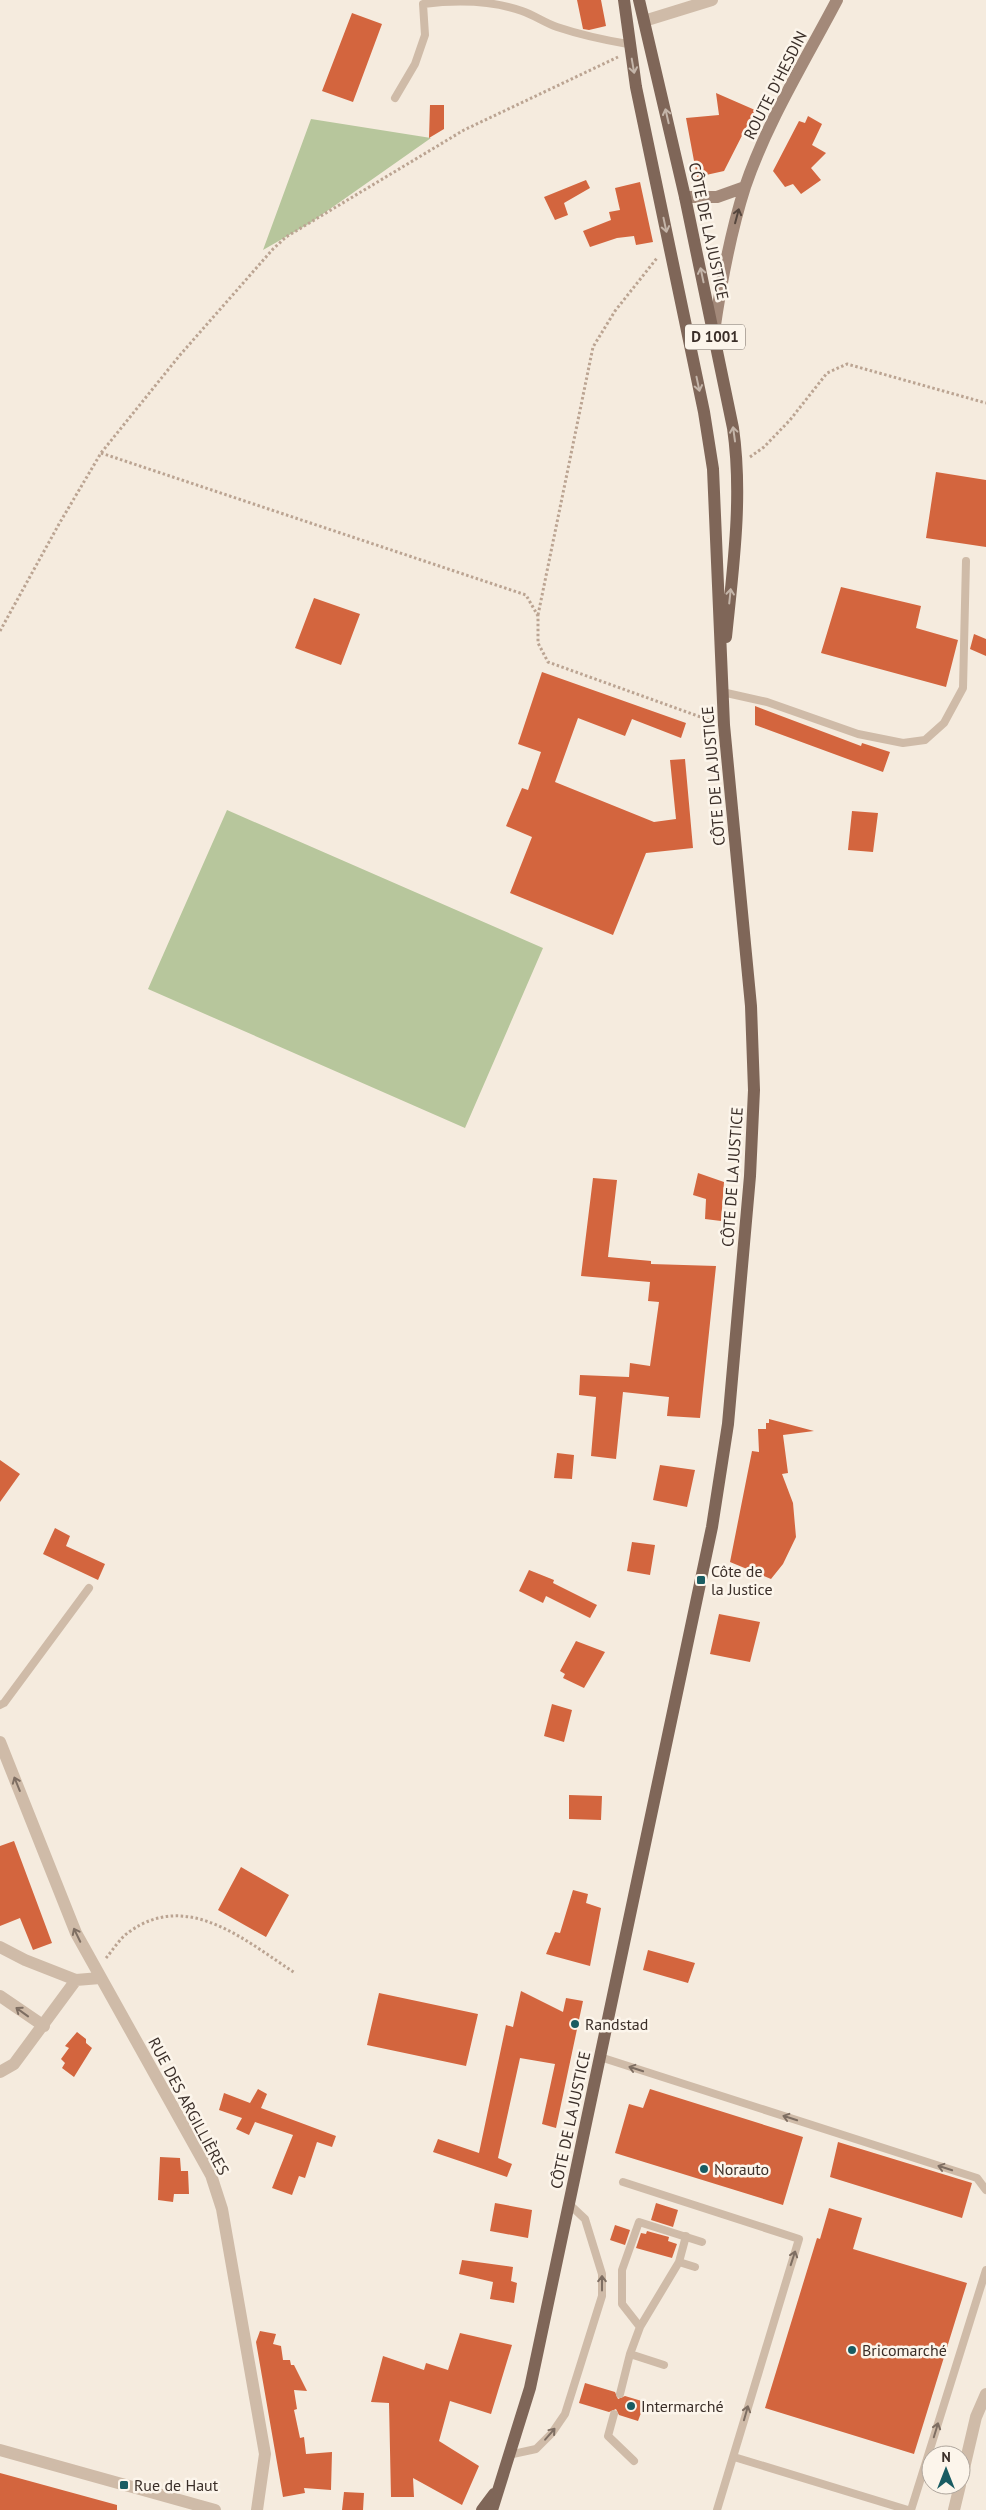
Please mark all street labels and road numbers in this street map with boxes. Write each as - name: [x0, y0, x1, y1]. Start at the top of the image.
- street label: ROUTE D'HESDIN: [739, 27, 811, 143]
- street label: CÔTE DE LA JUSTICE: [685, 160, 733, 302]
- road number: D 1001: [685, 324, 745, 350]
- street label: CÔTE DE LA JUSTICE: [697, 705, 729, 847]
- street label: CÔTE DE LA JUSTICE: [717, 1106, 747, 1248]
- street label: RUE DES ARGILLIÈRES: [144, 2034, 234, 2178]
- street label: CÔTE DE LA JUSTICE: [546, 2049, 594, 2191]

